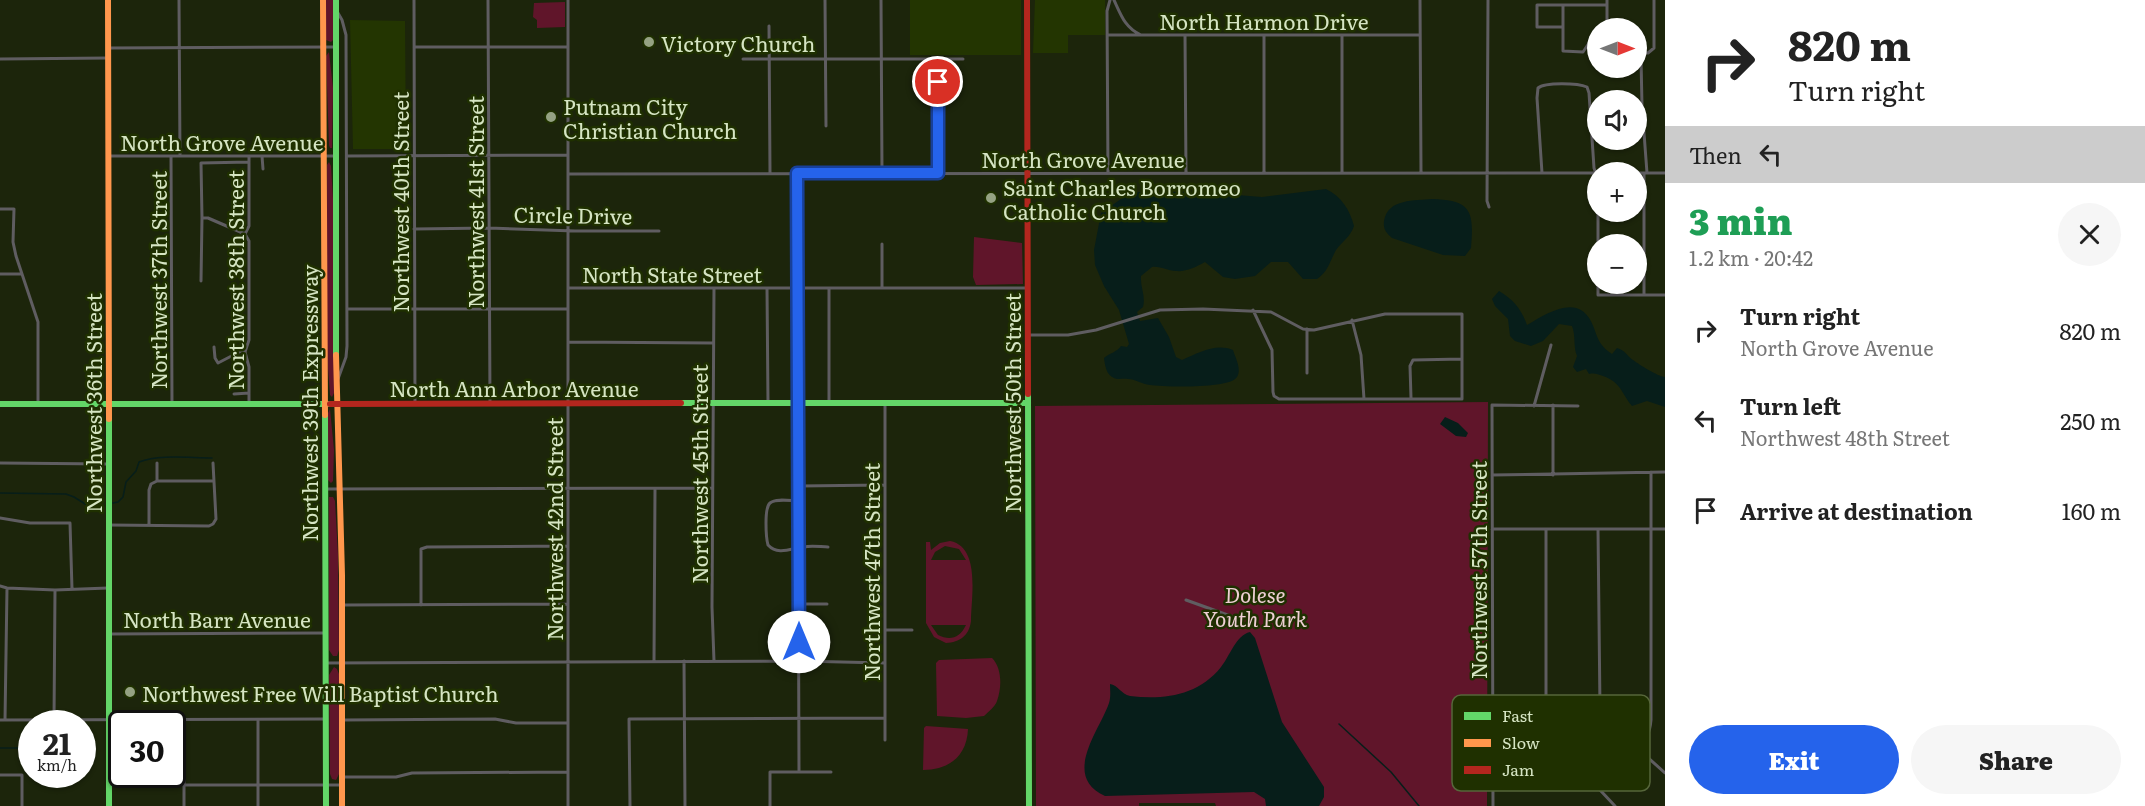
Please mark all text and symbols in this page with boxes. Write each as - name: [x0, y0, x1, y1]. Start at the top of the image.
- street label: North Harmon Drive: [1159, 5, 1369, 36]
- text: 820 m: [1788, 12, 1911, 74]
- north arrow: [1587, 18, 1647, 78]
- map controls: [1587, 18, 1647, 294]
- icon: right: [1689, 24, 1767, 102]
- place label: Victory Church: [661, 27, 816, 58]
- marker: Victory Church: [642, 35, 656, 49]
- pin: [912, 56, 963, 107]
- icon: arrive: [921, 65, 954, 98]
- text: Turn right: [1788, 69, 1925, 109]
- place label: Putnam City Christian Church: [563, 90, 737, 145]
- button: sound: [1587, 90, 1647, 150]
- street label: Northwest 40th Street: [384, 91, 415, 312]
- street label: Northwest 41st Street: [459, 95, 490, 308]
- marker: Putnam City Christian Church: [544, 110, 558, 124]
- street label: North Grove Avenue: [120, 126, 324, 157]
- text: Then: [1689, 138, 1742, 171]
- icon: left: [1754, 138, 1787, 171]
- street label: North Grove Avenue: [981, 143, 1185, 174]
- button: +: [1587, 162, 1647, 222]
- street label: Northwest 38th Street: [219, 169, 250, 390]
- street label: Northwest 37th Street: [142, 170, 173, 389]
- place label: Saint Charles Borromeo Catholic Church: [1003, 171, 1241, 226]
- marker: Saint Charles Borromeo Catholic Church: [984, 191, 998, 205]
- text: 3 min: [1689, 193, 1793, 246]
- street label: Circle Drive: [513, 197, 633, 231]
- button: close: [2058, 203, 2121, 266]
- button: −: [1587, 234, 1647, 294]
- text: 1.2 km · 20:42: [1689, 242, 1813, 272]
- street label: North State Street: [582, 258, 762, 289]
- street label: Northwest 39th Expressway: [293, 264, 324, 541]
- street label: Northwest 36th Street: [77, 293, 108, 513]
- street label: Northwest 50th Street: [996, 293, 1027, 513]
- text: Turn right: [1740, 299, 1860, 332]
- icon: right: [1689, 314, 1722, 347]
- text: 820 m: [2060, 314, 2121, 347]
- text: North Grove Avenue: [1740, 332, 1934, 362]
- street label: Northwest 45th Street: [683, 364, 714, 584]
- street label: North Ann Arbor Avenue: [389, 372, 639, 403]
- text: Turn left: [1740, 389, 1841, 422]
- icon: left: [1689, 404, 1722, 437]
- text: 250 m: [2060, 404, 2121, 437]
- street label: Northwest 42nd Street: [538, 417, 569, 641]
- text: Northwest 48th Street: [1740, 422, 1950, 452]
- street label: Northwest 57th Street: [1462, 460, 1493, 679]
- street label: Northwest 47th Street: [855, 462, 886, 681]
- icon: arrive: [1689, 494, 1722, 527]
- text: Arrive at destination: [1740, 494, 1973, 527]
- text: 160 m: [2062, 494, 2121, 527]
- park label: Dolese Youth Park: [1203, 578, 1307, 633]
- street label: North Barr Avenue: [123, 603, 311, 634]
- position arrow: [767, 610, 831, 674]
- place label: Northwest Free Will Baptist Church: [142, 677, 499, 708]
- marker: Northwest Free Will Baptist Church: [123, 685, 137, 699]
- legend: [1452, 695, 1650, 791]
- text: Fast: [1502, 703, 1534, 727]
- speed limit sign: 30: [108, 710, 186, 788]
- text: 21: [43, 720, 71, 764]
- button: Exit: [1689, 725, 1899, 794]
- button: Share: [1911, 725, 2121, 794]
- text: Slow: [1502, 730, 1540, 754]
- text: km/h: [37, 753, 77, 776]
- text: Jam: [1502, 757, 1535, 781]

